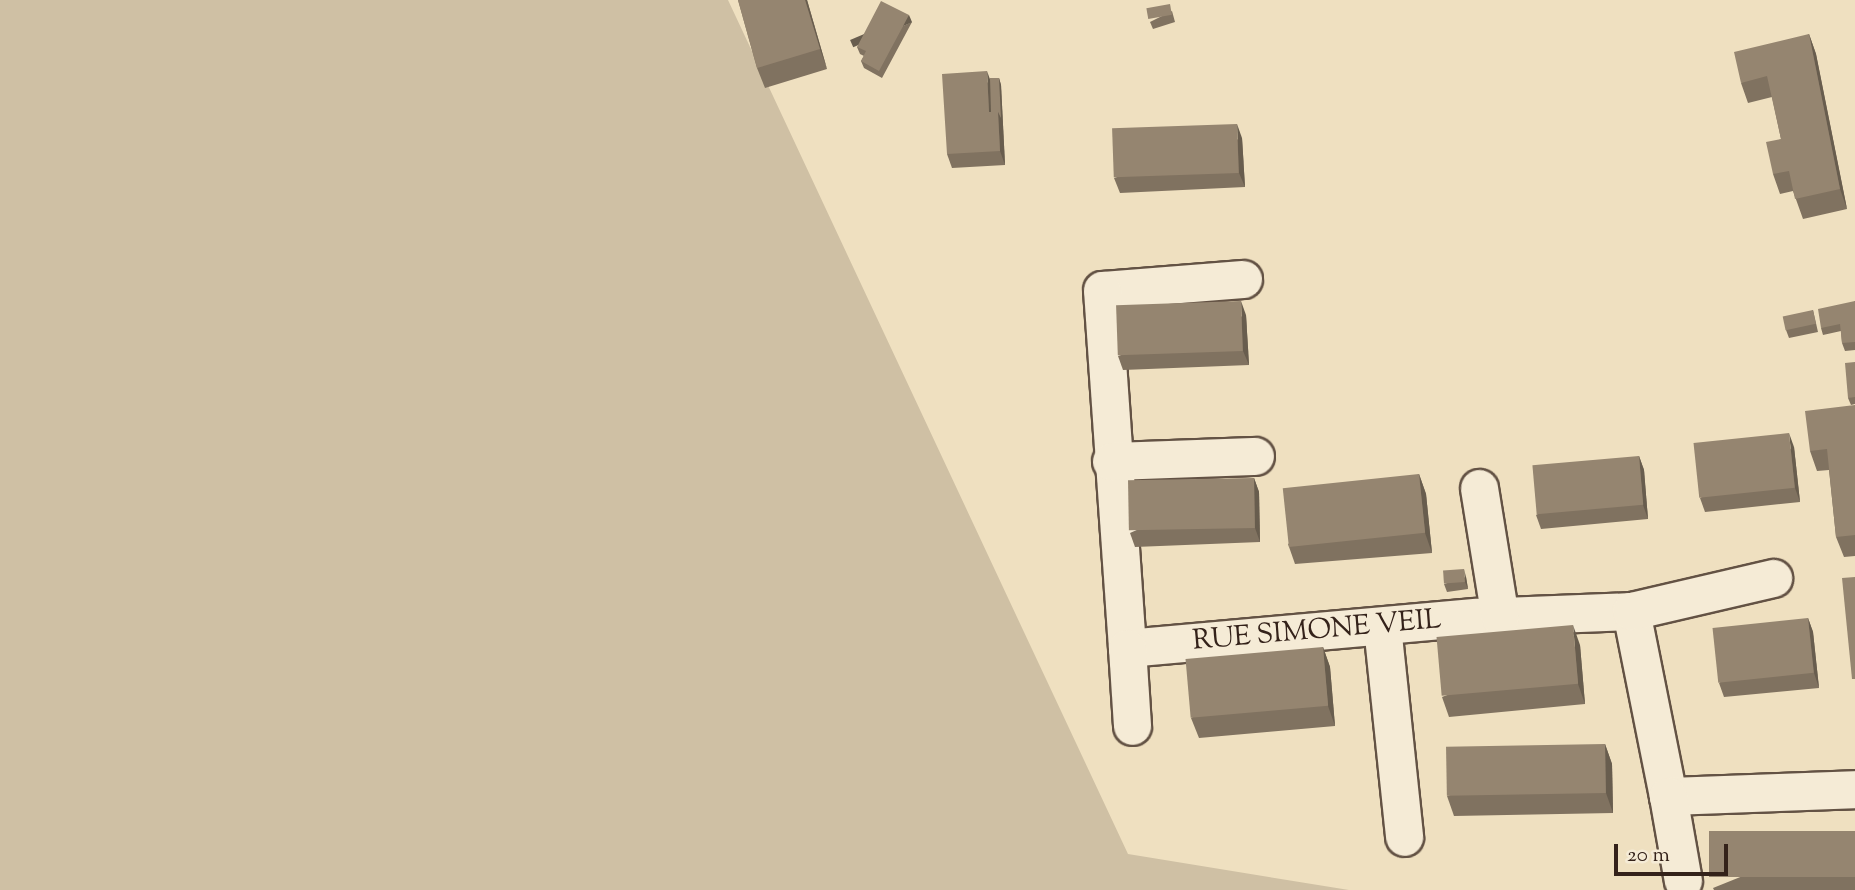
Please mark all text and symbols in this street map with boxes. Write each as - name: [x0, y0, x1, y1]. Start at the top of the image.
- street label: RUE SIMONE VEIL: [1191, 603, 1443, 659]
- scale bar: [1617, 830, 1731, 874]
- text: 20 m: [1627, 841, 1670, 871]

